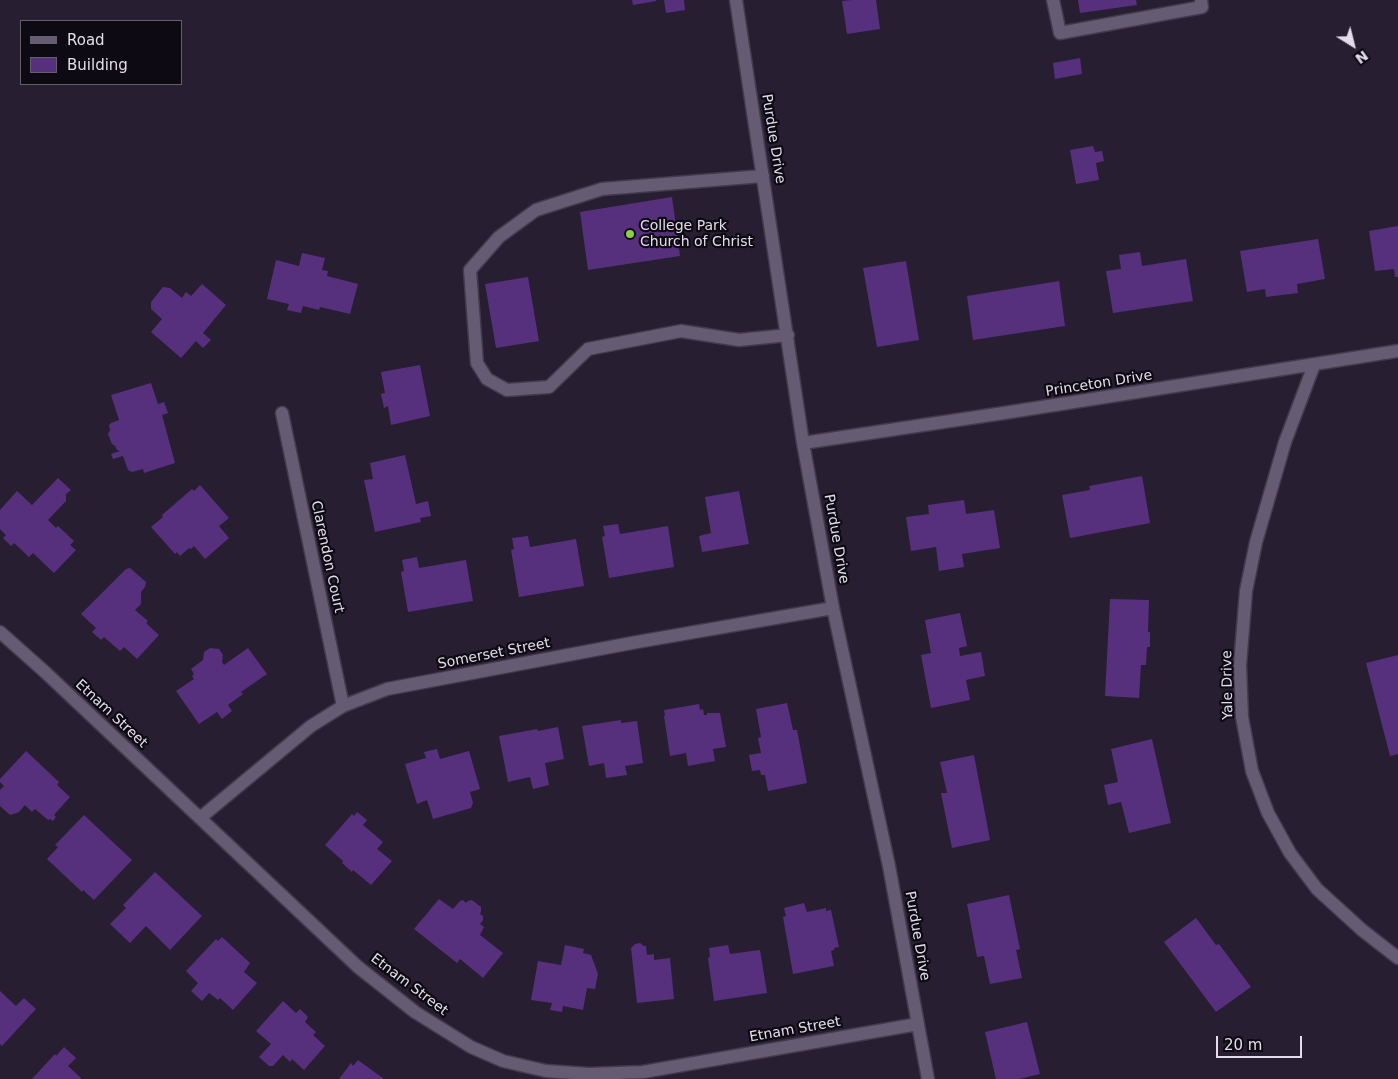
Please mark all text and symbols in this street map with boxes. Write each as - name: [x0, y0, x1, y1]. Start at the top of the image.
- legend: [20, 20, 182, 85]
- north arrow: [1328, 20, 1378, 70]
- text: Road: [67, 31, 105, 49]
- text: N: [1352, 47, 1371, 67]
- text: Building: [67, 56, 128, 74]
- street label: Purdue Drive: [758, 93, 788, 185]
- place label: College Park Church of Christ: [640, 218, 753, 250]
- marker: College Park Church of Christ: [624, 228, 636, 240]
- street label: Princeton Drive: [1044, 367, 1154, 401]
- street label: Purdue Drive: [820, 493, 852, 585]
- street label: Clarendon Court: [307, 499, 347, 615]
- street label: Somerset Street: [437, 635, 551, 673]
- street label: Yale Drive: [1219, 650, 1237, 720]
- street label: Etnam Street: [71, 676, 151, 752]
- street label: Purdue Drive: [901, 890, 933, 982]
- street label: Etnam Street: [367, 950, 451, 1020]
- street label: Etnam Street: [748, 1014, 842, 1046]
- scale bar: [1218, 1026, 1304, 1058]
- text: 20 m: [1224, 1036, 1262, 1054]

